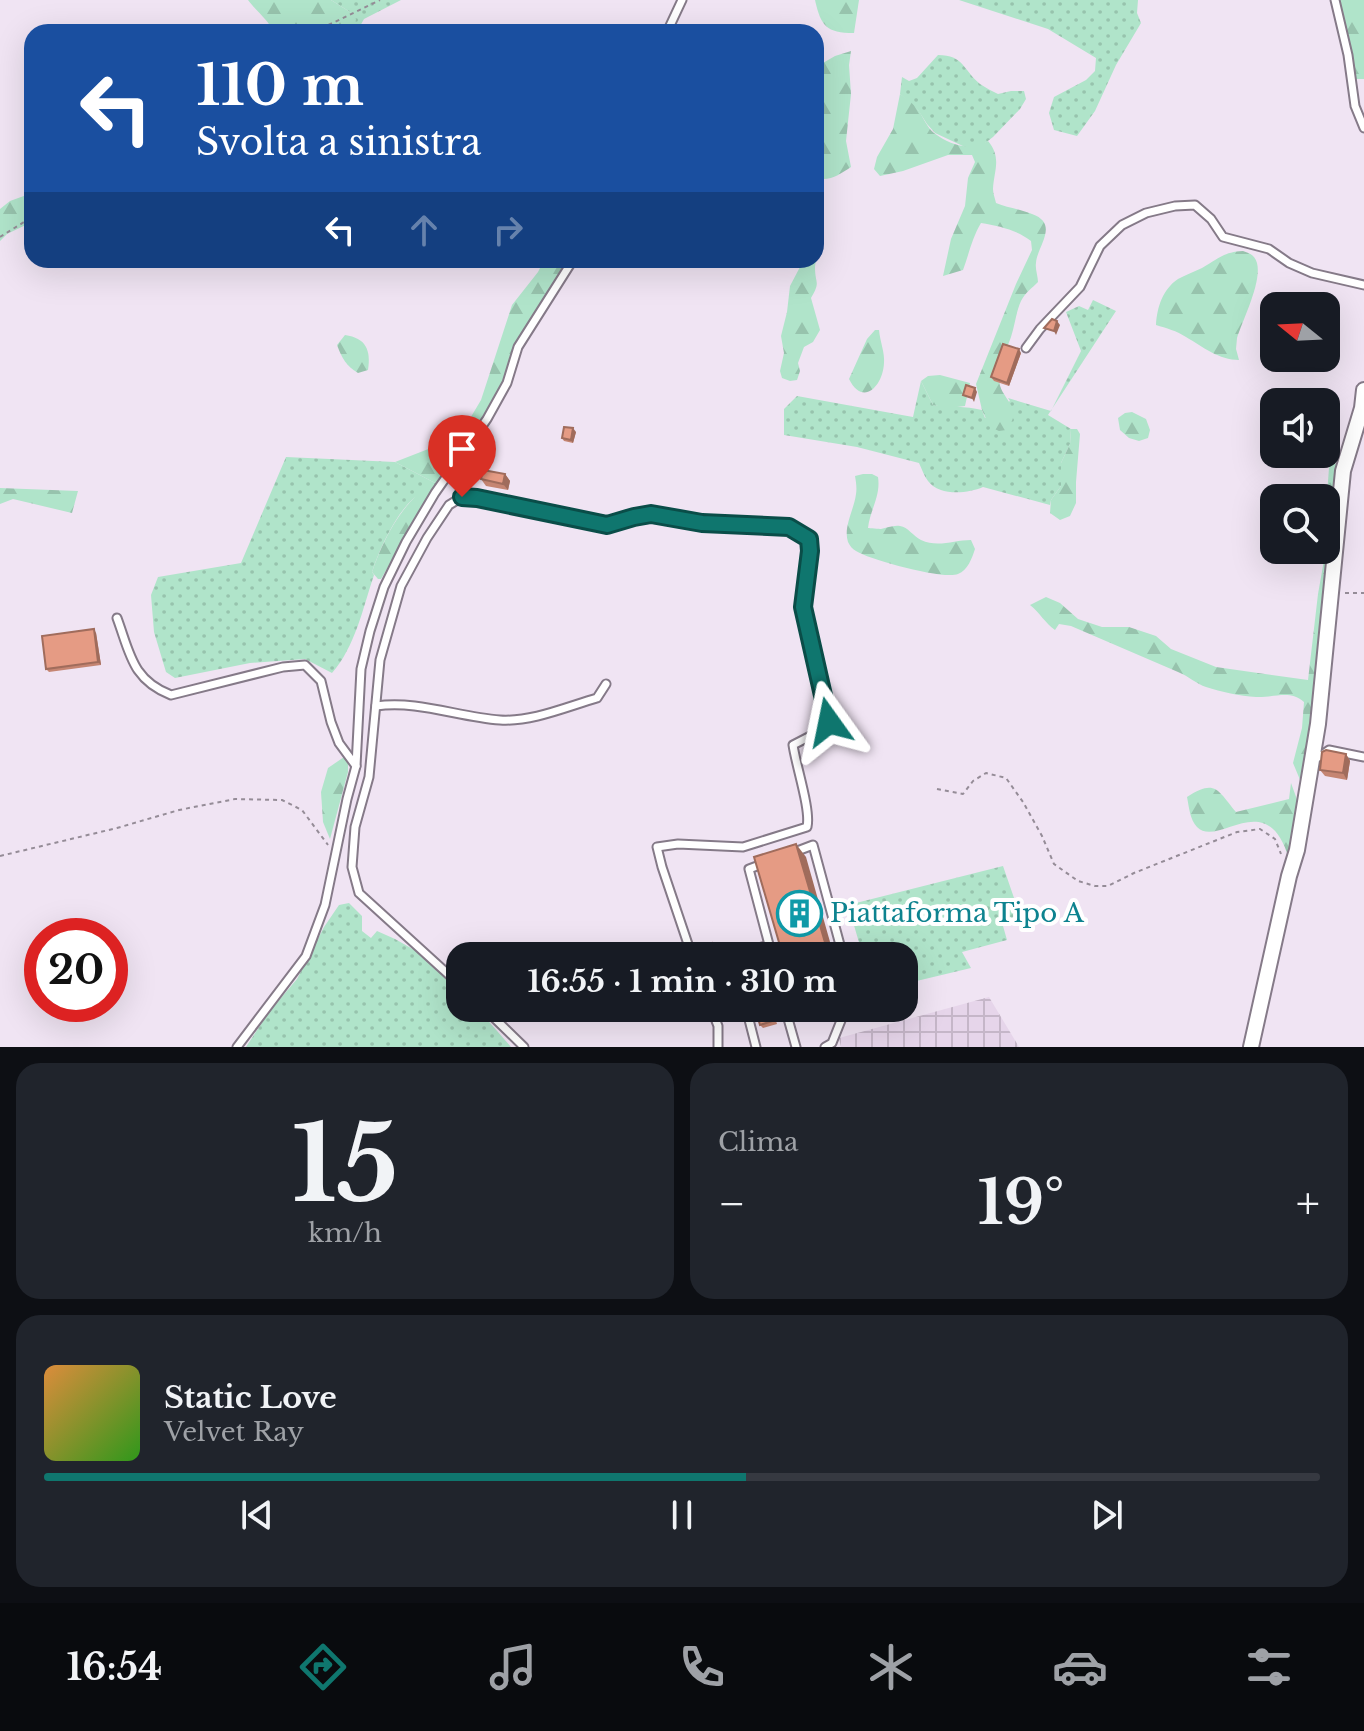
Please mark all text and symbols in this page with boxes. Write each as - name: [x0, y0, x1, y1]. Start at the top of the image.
- text: 110 m: [196, 51, 364, 120]
- icon: left: [64, 56, 168, 160]
- text: Svolta a sinistra: [196, 120, 481, 165]
- icon: left: [318, 208, 362, 252]
- icon: ahead: [402, 208, 446, 252]
- icon: right: [486, 208, 530, 252]
- north arrow: [1260, 292, 1340, 372]
- map controls: [1260, 292, 1340, 564]
- button: sound: [1260, 388, 1340, 468]
- pin: [428, 415, 496, 497]
- icon: arrive: [440, 427, 484, 471]
- button: search: [1260, 484, 1340, 564]
- position arrow: [787, 680, 871, 764]
- building icon: Piattaforma Tipo A: [775, 889, 823, 937]
- place label: Piattaforma Tipo A: [830, 897, 1085, 929]
- speed limit sign: 20: [24, 918, 128, 1022]
- text: 16:55 · 1 min · 310 m: [527, 963, 837, 1000]
- text: 15: [291, 1100, 399, 1229]
- text: Clima: [718, 1126, 798, 1158]
- text: 19°: [978, 1166, 1064, 1240]
- text: −: [718, 1176, 746, 1231]
- text: +: [1296, 1176, 1320, 1231]
- text: km/h: [308, 1217, 382, 1249]
- text: Static Love: [164, 1379, 337, 1416]
- text: Velvet Ray: [164, 1416, 304, 1448]
- icon: previous: [235, 1493, 279, 1537]
- icon: pause: [660, 1493, 704, 1537]
- icon: next: [1085, 1493, 1129, 1537]
- icon: directions: [295, 1639, 351, 1695]
- icon: music: [485, 1639, 541, 1695]
- icon: phone: [674, 1639, 730, 1695]
- icon: climate: [863, 1639, 919, 1695]
- icon: car: [1052, 1639, 1108, 1695]
- icon: filters: [1241, 1639, 1297, 1695]
- text: 16:54: [67, 1645, 162, 1690]

